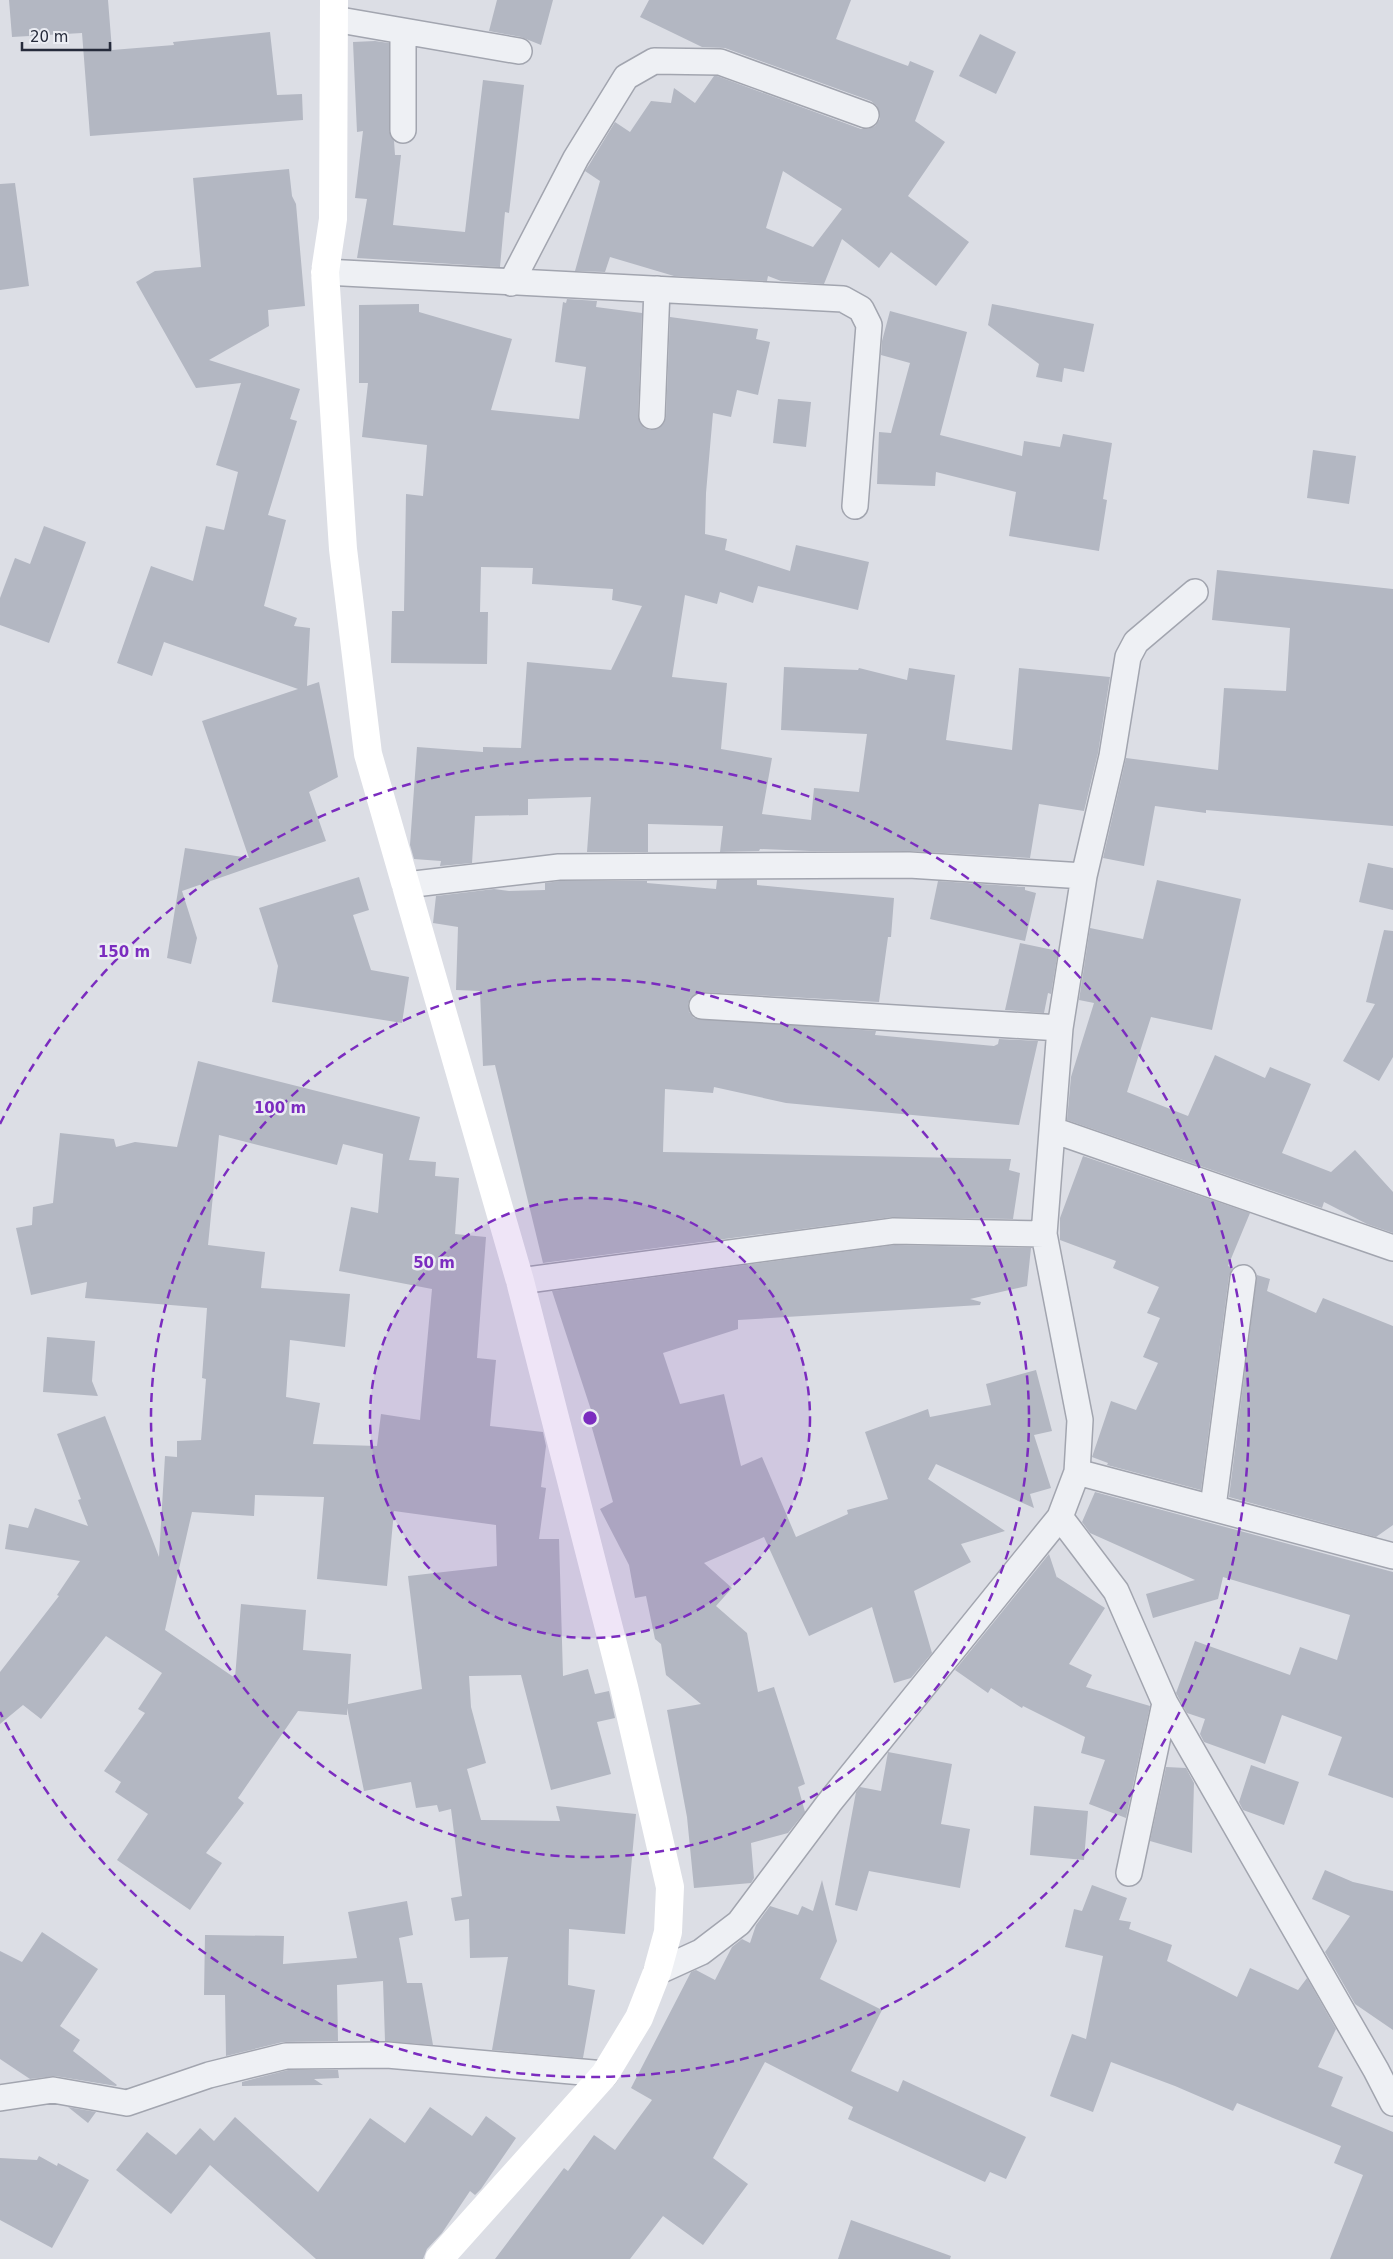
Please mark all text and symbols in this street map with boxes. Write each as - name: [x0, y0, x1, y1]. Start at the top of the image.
- scale bar: [22, 20, 110, 52]
- text: 20 m: [30, 28, 68, 46]
- text: 150 m: [98, 943, 150, 961]
- text: 100 m: [254, 1099, 306, 1117]
- text: 50 m: [413, 1254, 455, 1272]
- centre of rings: [581, 1409, 599, 1427]

